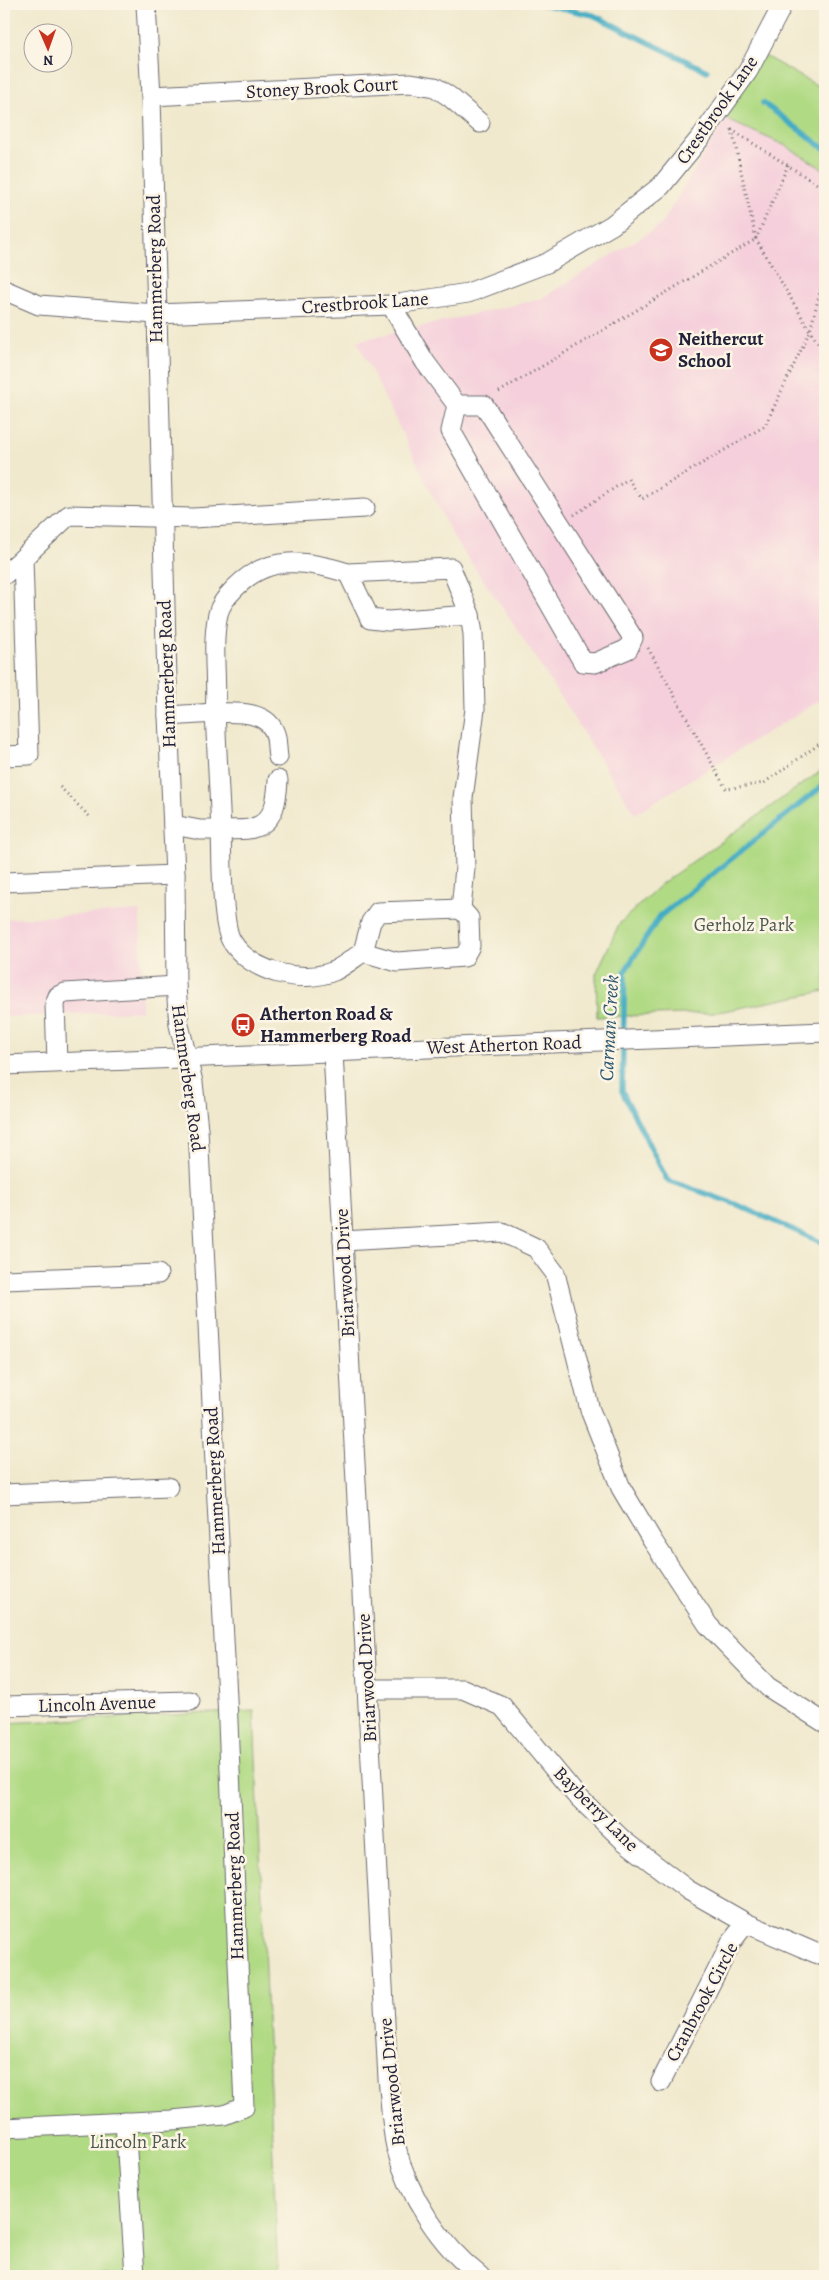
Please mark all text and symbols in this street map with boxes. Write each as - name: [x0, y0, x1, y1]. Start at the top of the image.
- north arrow: [22, 22, 72, 72]
- street label: Crestbrook Lane: [670, 50, 764, 170]
- text: N: [43, 51, 54, 70]
- street label: Stoney Brook Court: [245, 71, 399, 105]
- street label: Hammerberg Road: [141, 194, 169, 343]
- street label: Crestbrook Lane: [301, 286, 429, 320]
- place label: Neithercut School: [678, 326, 764, 374]
- school or university icon: Neithercut School: [648, 337, 674, 363]
- street label: Hammerberg Road: [151, 599, 183, 749]
- park label: Gerholz Park: [694, 912, 795, 938]
- water label: Carman Creek: [593, 974, 625, 1082]
- place label: Atherton Road & Hammerberg Road: [259, 1001, 412, 1049]
- street label: Hammerberg Road: [165, 1003, 211, 1154]
- bus stop icon: Atherton Road & Hammerberg Road: [230, 1012, 256, 1038]
- street label: West Atherton Road: [425, 1029, 583, 1061]
- street label: Briarwood Drive: [329, 1208, 361, 1338]
- street label: Hammerberg Road: [198, 1405, 232, 1556]
- street label: Briarwood Drive: [351, 1613, 383, 1743]
- street label: Lincoln Avenue: [38, 1689, 156, 1719]
- street label: Bayberry Lane: [548, 1761, 644, 1857]
- street label: Hammerberg Road: [219, 1811, 251, 1961]
- street label: Cranbrook Circle: [660, 1938, 744, 2066]
- street label: Briarwood Drive: [372, 2017, 412, 2147]
- park label: Lincoln Park: [89, 2129, 187, 2155]

